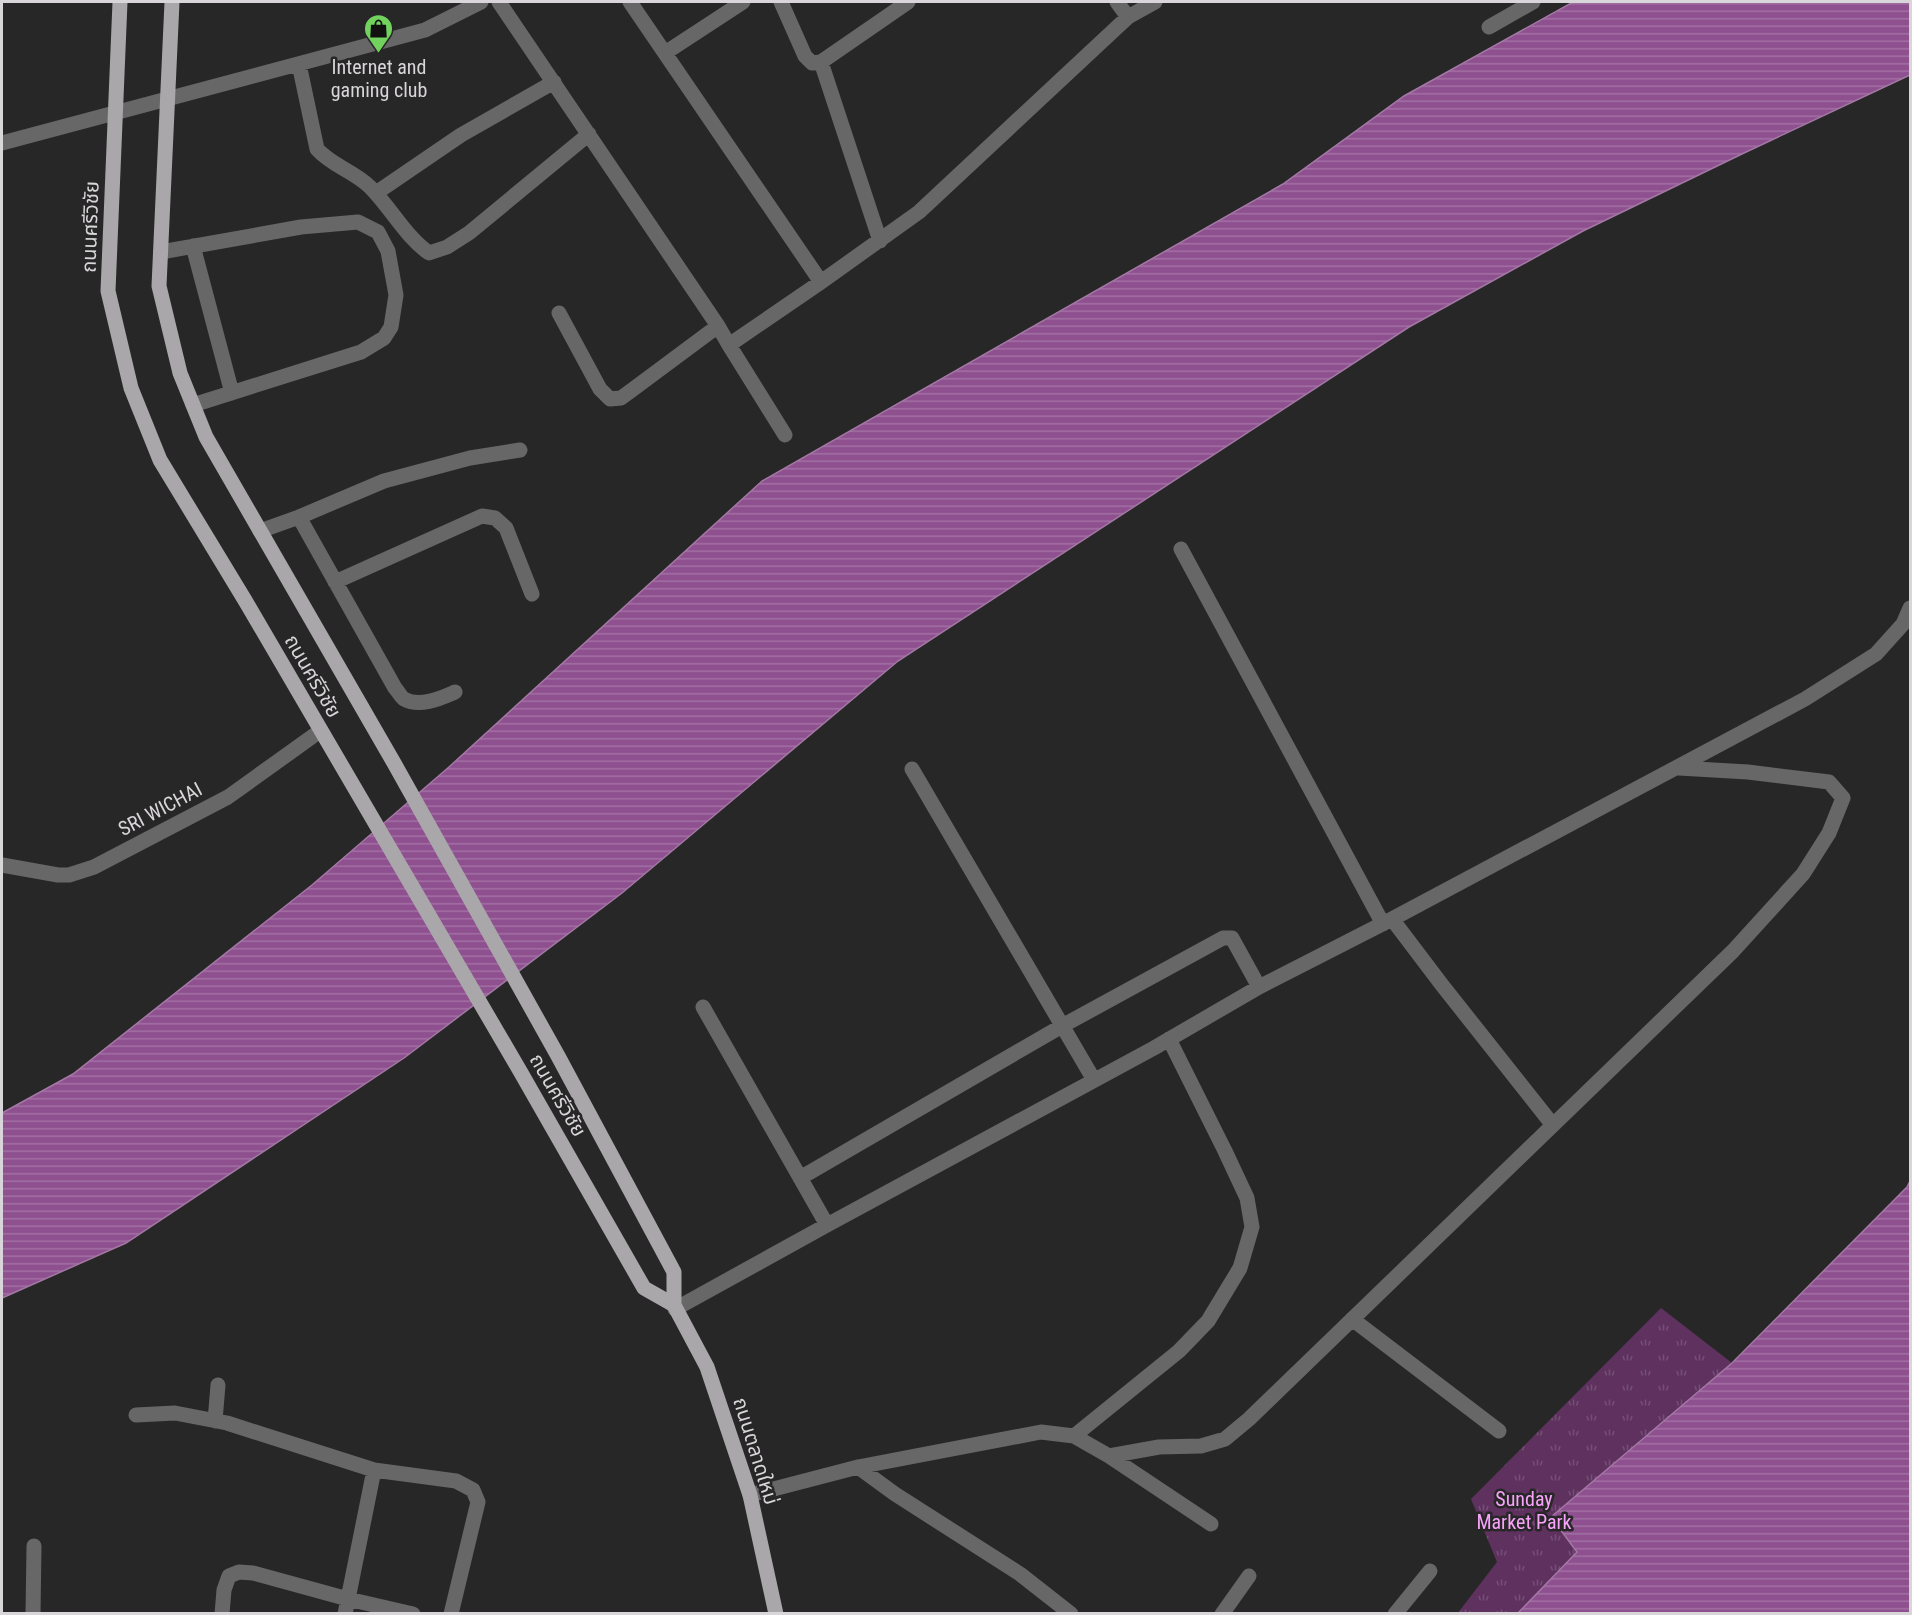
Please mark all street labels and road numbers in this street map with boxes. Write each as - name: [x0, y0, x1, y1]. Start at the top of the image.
- street label: ถนนศรีวิชัย: [76, 181, 104, 273]
- street label: ถนนศรีวิชัย: [280, 630, 346, 722]
- street label: SRI WICHAI: [114, 777, 206, 841]
- street label: ถนนศรีวิชัย: [525, 1049, 591, 1141]
- street label: ถนนตลาดใหม่: [728, 1394, 784, 1508]

